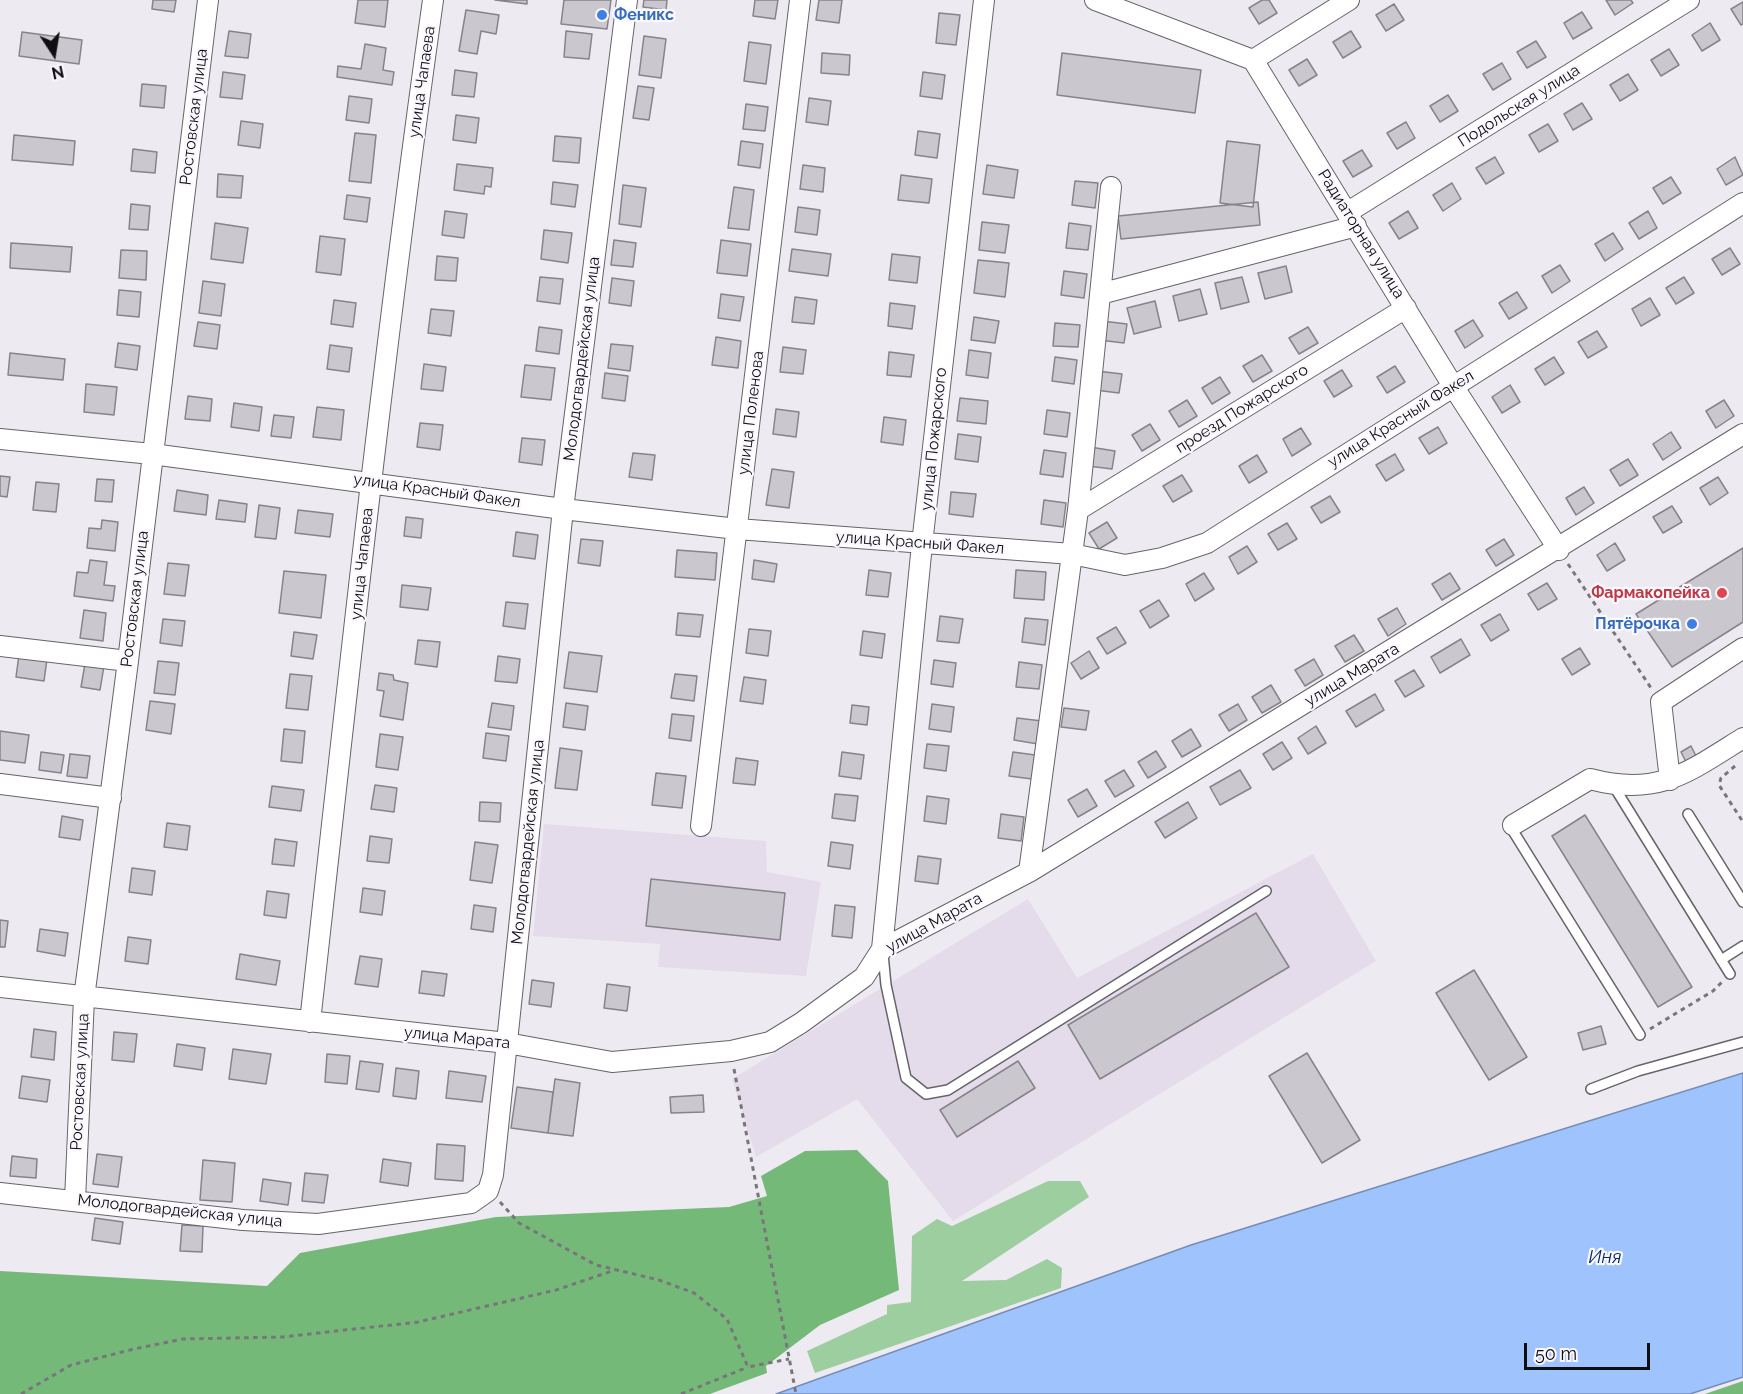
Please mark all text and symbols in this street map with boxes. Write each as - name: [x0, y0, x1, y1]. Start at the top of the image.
- place label: Феникс: [614, 5, 674, 25]
- marker: Феникс: [595, 8, 609, 22]
- north arrow: [24, 24, 84, 84]
- street label: улица Чапаева: [405, 25, 439, 139]
- street label: Ростовская улица: [176, 48, 212, 186]
- street label: Подольская улица: [1455, 61, 1583, 151]
- text: N: [50, 62, 66, 83]
- street label: Радиаторная улица: [1313, 166, 1409, 302]
- street label: Молодогвардейская улица: [560, 256, 604, 462]
- street label: улица Поленова: [734, 350, 768, 476]
- street label: проезд Пожарского: [1172, 360, 1312, 458]
- street label: улица Красный Факел: [1324, 366, 1478, 472]
- street label: улица Пожарского: [917, 367, 951, 511]
- street label: улица Красный Факел: [352, 470, 522, 512]
- street label: улица Чапаева: [347, 507, 377, 621]
- street label: улица Красный Факел: [835, 528, 1005, 558]
- street label: Ростовская улица: [117, 530, 153, 668]
- place label: Фармакопейка: [1591, 583, 1710, 603]
- marker: Фармакопейка: [1715, 586, 1729, 600]
- place label: Пятёрочка: [1595, 614, 1680, 634]
- marker: Пятёрочка: [1685, 617, 1699, 631]
- street label: улица Марата: [1301, 639, 1403, 711]
- street label: Молодогвардейская улица: [508, 739, 548, 945]
- street label: улица Марата: [883, 889, 985, 957]
- street label: Ростовская улица: [67, 1013, 93, 1151]
- street label: улица Марата: [403, 1023, 511, 1053]
- street label: Молодогвардейская улица: [77, 1191, 283, 1231]
- water label: Иня: [1588, 1247, 1622, 1269]
- scale bar: [1527, 1331, 1653, 1369]
- text: 50 m: [1535, 1343, 1577, 1364]

